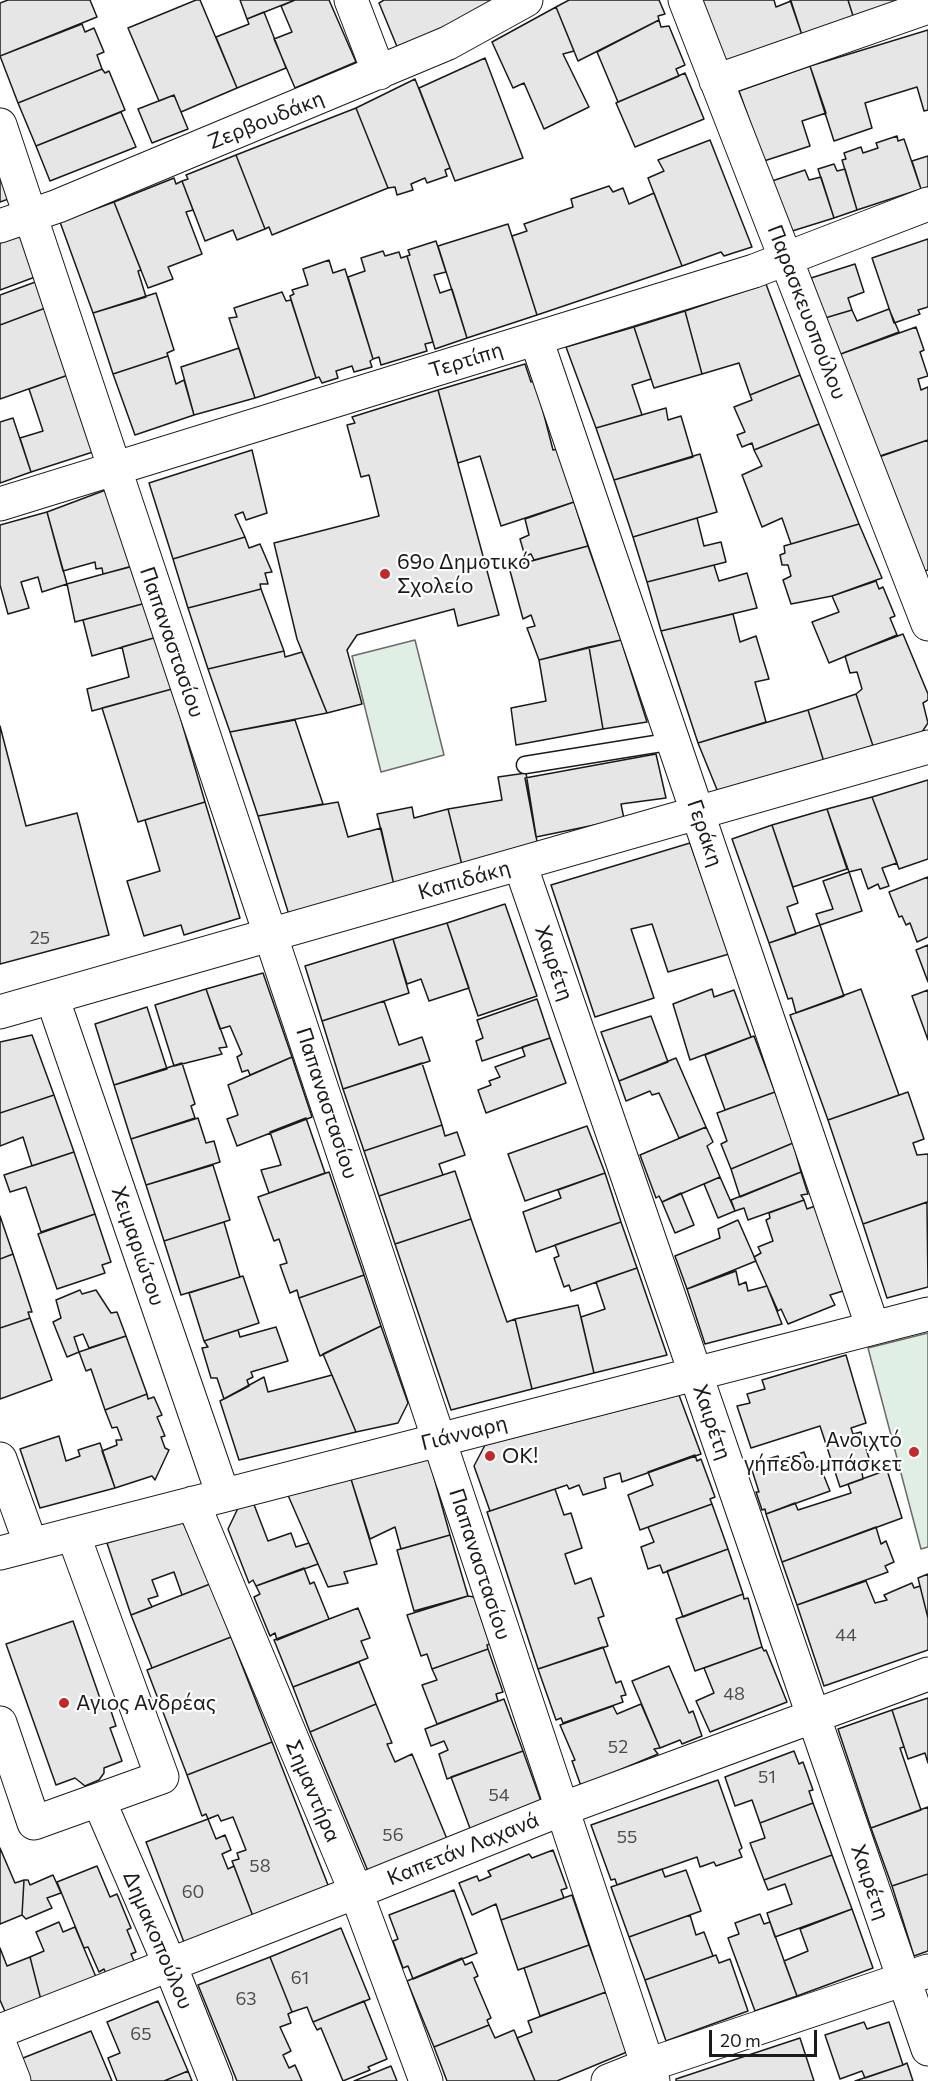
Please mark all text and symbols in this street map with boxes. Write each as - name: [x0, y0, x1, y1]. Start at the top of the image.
- street label: Ζερβουδάκη: [204, 85, 328, 155]
- street label: Παρασκευοπούλου: [762, 221, 852, 403]
- street label: Τερτίπη: [426, 337, 506, 383]
- place label: 69ο Δημοτικό Σχολείο: [397, 549, 530, 599]
- street label: Παπαναστασίου: [134, 563, 210, 721]
- marker: 69ο Δημοτικό Σχολείο: [378, 567, 392, 581]
- street label: Γεράκη: [682, 796, 728, 870]
- street label: Καπιδάκη: [415, 855, 513, 905]
- street label: Χαιρέτη: [529, 922, 579, 1004]
- house number: 25: [30, 927, 50, 949]
- street label: Παπαναστασίου: [291, 1024, 363, 1182]
- street label: Χειμαριώτου: [106, 1183, 170, 1309]
- street label: Χαιρέτη: [687, 1381, 737, 1463]
- street label: Γιάνναρη: [418, 1410, 510, 1456]
- place label: Ανοιχτό γήπεδο μπάσκετ: [744, 1427, 902, 1477]
- place label: OK!: [502, 1443, 538, 1469]
- marker: Ανοιχτό γήπεδο μπάσκετ: [907, 1445, 921, 1459]
- marker: OK!: [483, 1449, 497, 1463]
- street label: Παπαναστασίου: [444, 1485, 516, 1643]
- house number: 44: [835, 1624, 857, 1646]
- house number: 48: [723, 1683, 745, 1705]
- place label: Αγιος Ανδρέας: [76, 1690, 216, 1716]
- marker: Αγιος Ανδρέας: [57, 1696, 71, 1710]
- street label: Σημαντήρα: [280, 1736, 346, 1846]
- house number: 52: [608, 1736, 628, 1758]
- house number: 51: [758, 1766, 776, 1788]
- house number: 54: [488, 1784, 510, 1806]
- street label: Καπετάν Λαχανά: [384, 1807, 542, 1891]
- house number: 56: [382, 1824, 404, 1846]
- house number: 55: [617, 1826, 637, 1848]
- street label: Χαιρέτη: [845, 1841, 895, 1923]
- house number: 58: [249, 1855, 271, 1877]
- street label: Δημακοπούλου: [118, 1867, 198, 2013]
- house number: 60: [182, 1881, 204, 1903]
- house number: 61: [291, 1967, 309, 1989]
- house number: 63: [235, 1988, 257, 2010]
- scale bar: [712, 2018, 820, 2056]
- house number: 65: [130, 2023, 152, 2045]
- text: 20 m: [720, 2029, 761, 2051]

